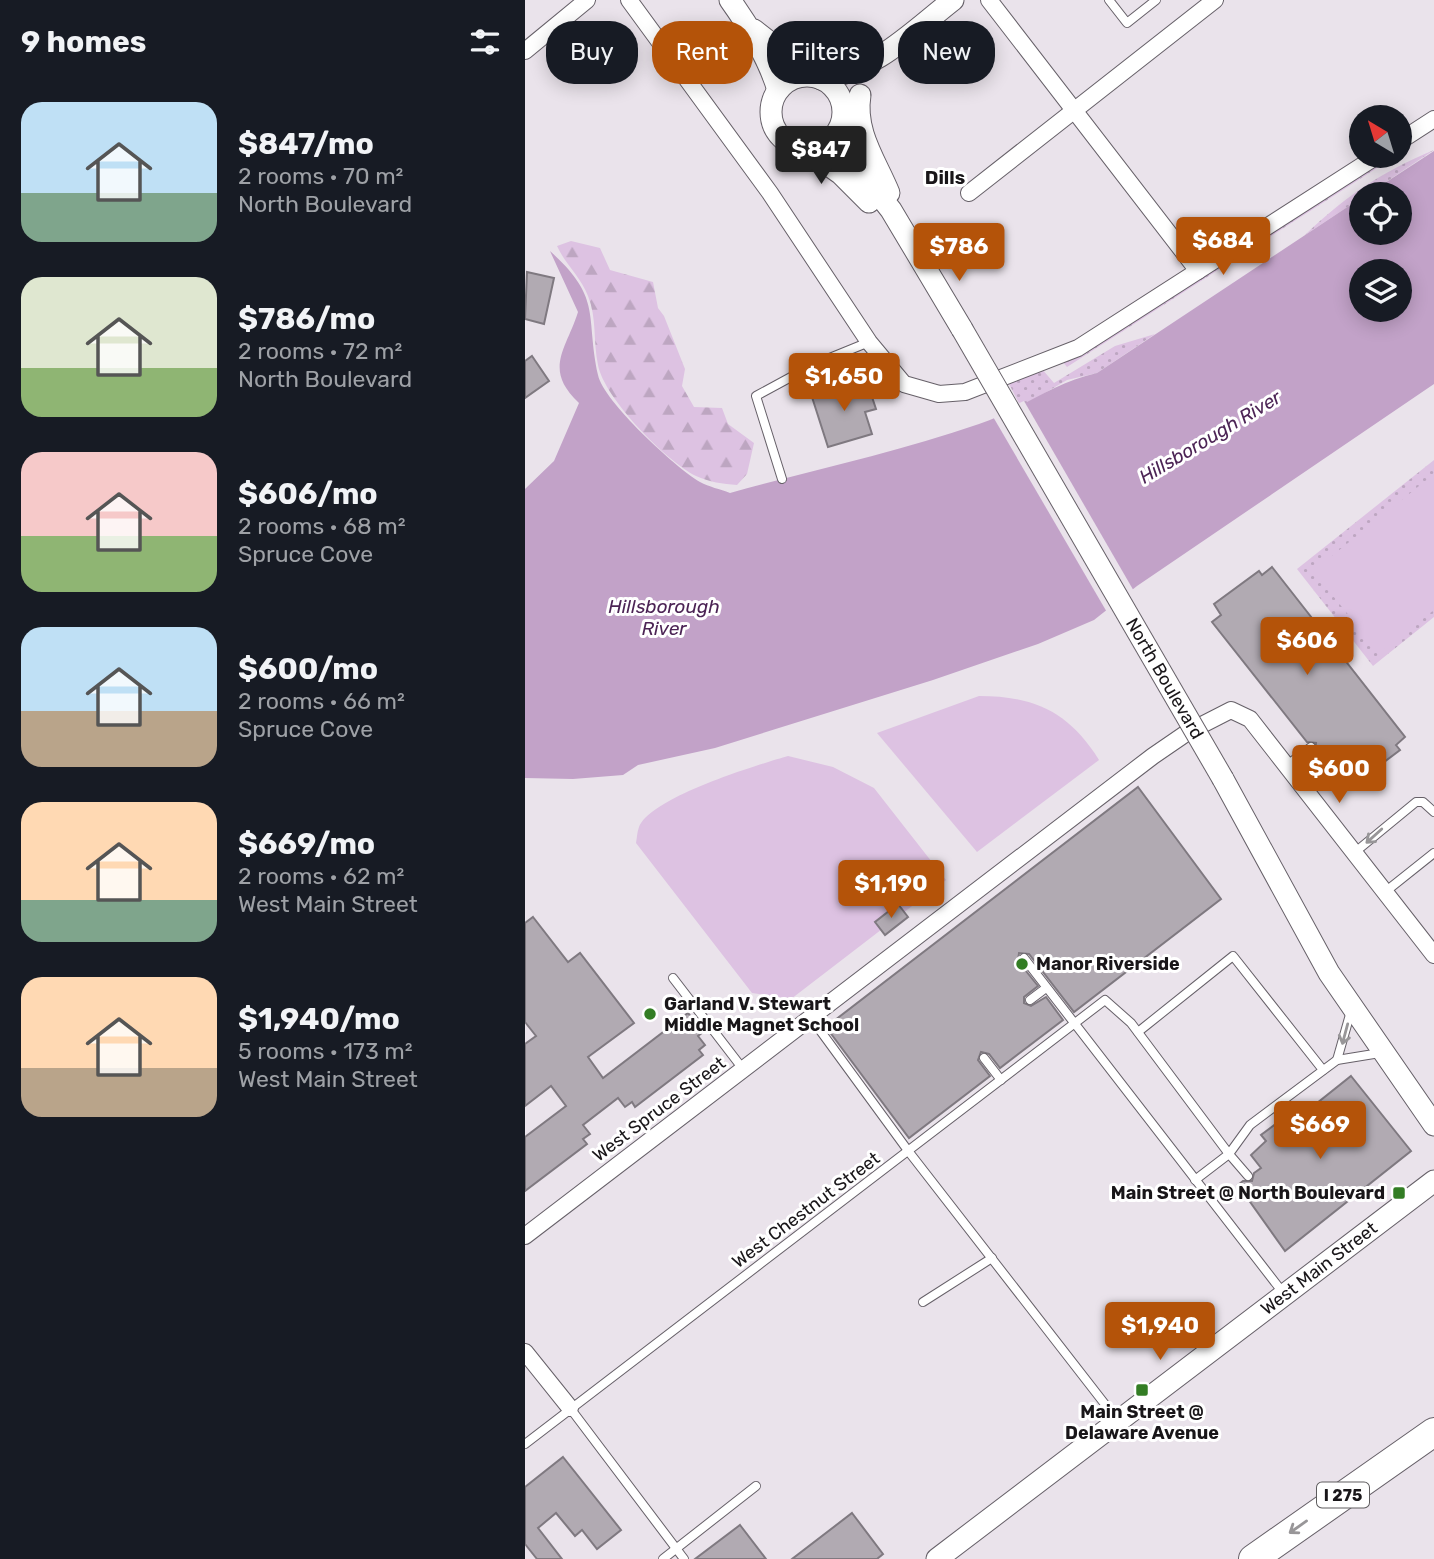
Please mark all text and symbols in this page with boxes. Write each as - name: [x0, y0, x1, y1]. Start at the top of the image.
- chip: Buy: [546, 21, 638, 84]
- chip: Rent: [652, 21, 753, 84]
- chip: Filters: [767, 21, 884, 84]
- chip: New: [898, 21, 995, 84]
- icon: filters: [466, 23, 504, 61]
- text: 9 homes: [21, 24, 146, 60]
- north arrow: [1349, 105, 1412, 168]
- map controls: [1349, 105, 1412, 322]
- text: $847/mo: [238, 126, 374, 162]
- pin: $847: [780, 127, 862, 186]
- icon: home: [77, 130, 161, 214]
- text: $847: [791, 135, 851, 163]
- text: 2 rooms · 70 m²: [238, 162, 403, 190]
- district label: Dills: [925, 166, 965, 189]
- button: locate: [1349, 182, 1412, 245]
- text: North Boulevard: [238, 190, 412, 218]
- pin: $684: [1182, 218, 1264, 277]
- pin: $786: [918, 224, 1000, 283]
- text: $684: [1192, 226, 1254, 254]
- text: $786: [929, 232, 989, 260]
- button: layers: [1349, 259, 1412, 322]
- text: $786/mo: [238, 301, 375, 337]
- icon: home: [77, 305, 161, 389]
- text: 2 rooms · 72 m²: [238, 337, 402, 365]
- pin: $1,650: [787, 354, 901, 413]
- text: $1,650: [805, 362, 883, 390]
- text: North Boulevard: [238, 365, 412, 393]
- water label: Hillsborough River: [1135, 385, 1286, 488]
- text: $606/mo: [238, 476, 378, 512]
- icon: home: [77, 480, 161, 564]
- text: 2 rooms · 68 m²: [238, 512, 406, 540]
- text: Spruce Cove: [238, 540, 373, 568]
- water label: Hillsborough River: [608, 595, 720, 640]
- street label: North Boulevard: [1121, 614, 1208, 743]
- pin: $606: [1266, 618, 1348, 677]
- text: $606: [1277, 626, 1337, 654]
- text: $600/mo: [238, 651, 378, 687]
- icon: home: [77, 655, 161, 739]
- text: 2 rooms · 66 m²: [238, 687, 405, 715]
- text: Spruce Cove: [238, 715, 373, 743]
- pin: $600: [1298, 746, 1380, 805]
- text: $600: [1308, 754, 1370, 782]
- text: $669/mo: [238, 826, 375, 862]
- one-way arrow: [1365, 828, 1383, 844]
- icon: home: [77, 830, 161, 914]
- pin: $1,190: [834, 860, 948, 920]
- text: 2 rooms · 62 m²: [238, 862, 404, 890]
- text: $1,190: [854, 869, 928, 897]
- text: West Main Street: [238, 890, 418, 918]
- place label: Manor Riverside: [1036, 953, 1180, 975]
- marker: Manor Riverside: [1014, 956, 1030, 972]
- place label: Garland V. Stewart Middle Magnet School: [664, 993, 859, 1036]
- text: $1,940/mo: [238, 1001, 400, 1037]
- icon: home: [77, 1005, 161, 1089]
- marker: Garland V. Stewart Middle Magnet School: [642, 1006, 658, 1022]
- one-way arrow: [1338, 1022, 1351, 1045]
- text: 5 rooms · 173 m²: [238, 1037, 413, 1065]
- street label: West Spruce Street: [588, 1052, 730, 1166]
- text: West Main Street: [238, 1065, 418, 1093]
- pin: $669: [1279, 1102, 1361, 1161]
- text: $669: [1290, 1110, 1350, 1138]
- street label: West Chestnut Street: [728, 1147, 884, 1273]
- place label: Main Street @ North Boulevard: [1111, 1182, 1385, 1204]
- marker: Main Street @ North Boulevard: [1391, 1185, 1407, 1201]
- street label: West Main Street: [1256, 1217, 1382, 1320]
- pin: $1,940: [1103, 1302, 1217, 1362]
- text: $1,940: [1121, 1311, 1199, 1339]
- marker: Main Street @ Delaware Avenue: [1134, 1382, 1150, 1398]
- place label: Main Street @ Delaware Avenue: [1065, 1401, 1219, 1444]
- road number: I 275: [1317, 1483, 1369, 1508]
- one-way arrow: [1289, 1520, 1308, 1535]

